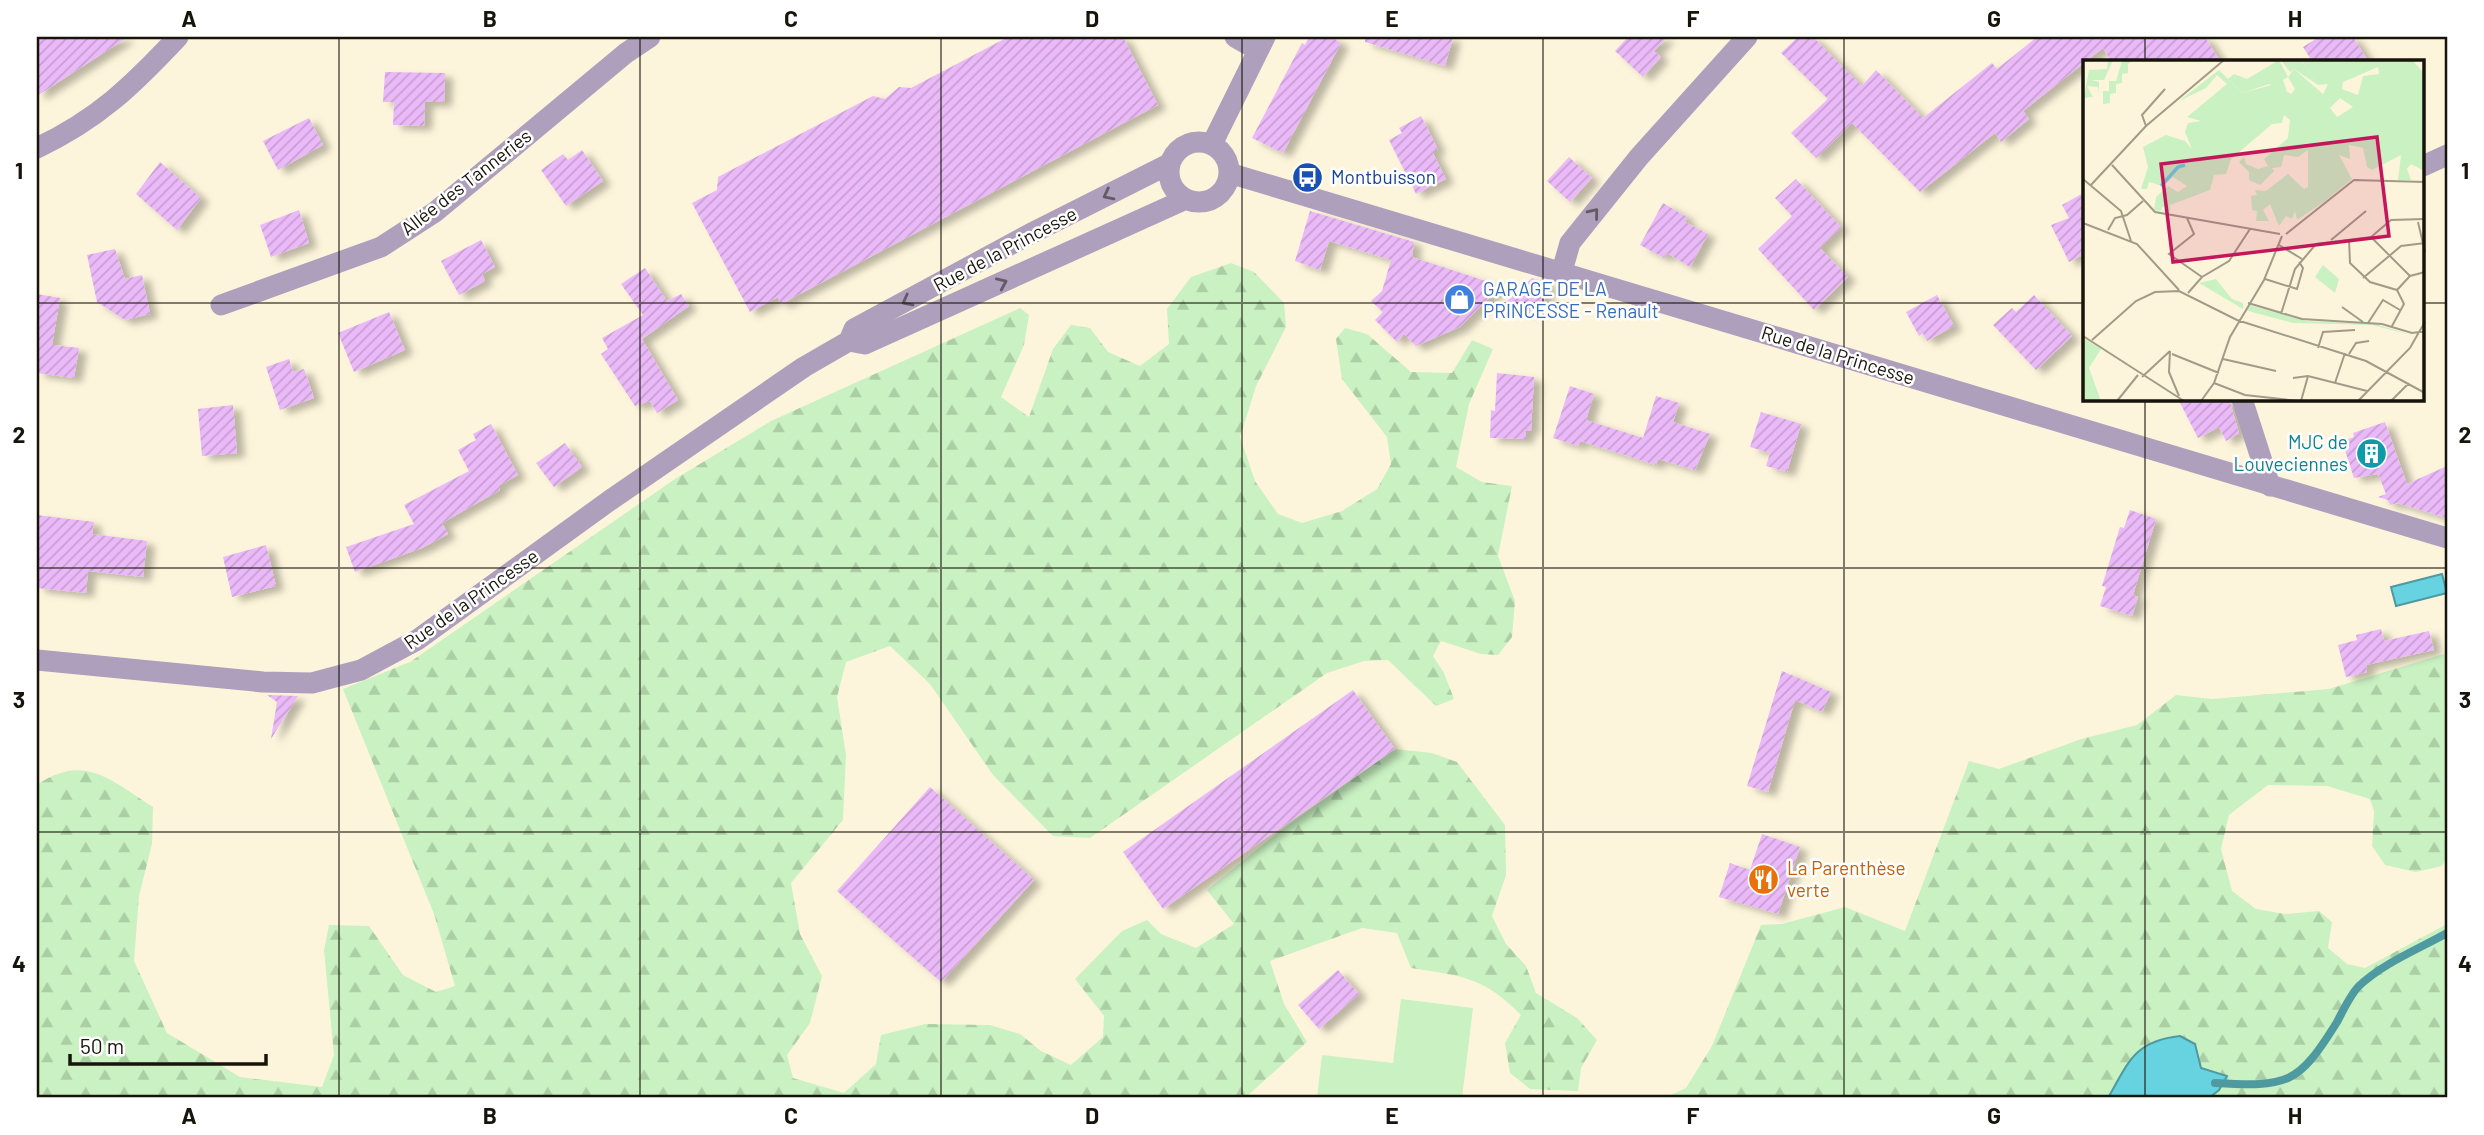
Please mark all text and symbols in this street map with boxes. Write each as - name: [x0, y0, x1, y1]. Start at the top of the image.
- text: A: [181, 4, 197, 32]
- text: B: [483, 4, 497, 32]
- text: C: [784, 4, 798, 32]
- text: D: [1085, 4, 1099, 32]
- text: E: [1385, 4, 1399, 32]
- text: F: [1687, 4, 1700, 32]
- text: G: [1987, 4, 2001, 32]
- text: H: [2288, 4, 2302, 32]
- inset map: [2083, 60, 2424, 401]
- street label: Allée des Tanneries: [396, 124, 535, 240]
- text: 1: [15, 156, 23, 184]
- text: 1: [2461, 156, 2469, 184]
- bus stop icon: Montbuisson: [1291, 160, 1325, 194]
- place label: Montbuisson: [1331, 165, 1436, 188]
- one-way arrow: [1103, 186, 1115, 200]
- street label: Rue de la Princesse: [929, 201, 1080, 296]
- one-way arrow: [1586, 208, 1599, 220]
- one-way arrow: [994, 277, 1007, 291]
- place label: GARAGE DE LA PRINCESSE - Renault: [1483, 277, 1659, 322]
- shop icon: GARAGE DE LA PRINCESSE - Renault: [1443, 283, 1477, 317]
- one-way arrow: [902, 292, 914, 306]
- street label: Rue de la Princesse: [1759, 320, 1918, 389]
- text: 2: [13, 420, 25, 448]
- text: 2: [2459, 420, 2471, 448]
- place label: MJC de Louveciennes: [2234, 430, 2348, 475]
- building icon: MJC de Louveciennes: [2354, 436, 2388, 470]
- street label: Rue de la Princesse: [399, 544, 542, 654]
- text: 3: [13, 685, 25, 713]
- text: 3: [2459, 685, 2471, 713]
- place label: La Parenthèse verte: [1787, 856, 1906, 901]
- restaurant icon: La Parenthèse verte: [1747, 862, 1781, 896]
- text: 4: [12, 949, 26, 977]
- text: 4: [2458, 949, 2472, 977]
- scale bar: [70, 1023, 266, 1067]
- text: 50 m: [80, 1033, 124, 1058]
- text: A: [181, 1101, 197, 1129]
- text: B: [483, 1101, 497, 1129]
- text: C: [784, 1101, 798, 1129]
- text: D: [1085, 1101, 1099, 1129]
- text: E: [1385, 1101, 1399, 1129]
- text: F: [1687, 1101, 1700, 1129]
- text: G: [1987, 1101, 2001, 1129]
- text: H: [2288, 1101, 2302, 1129]

